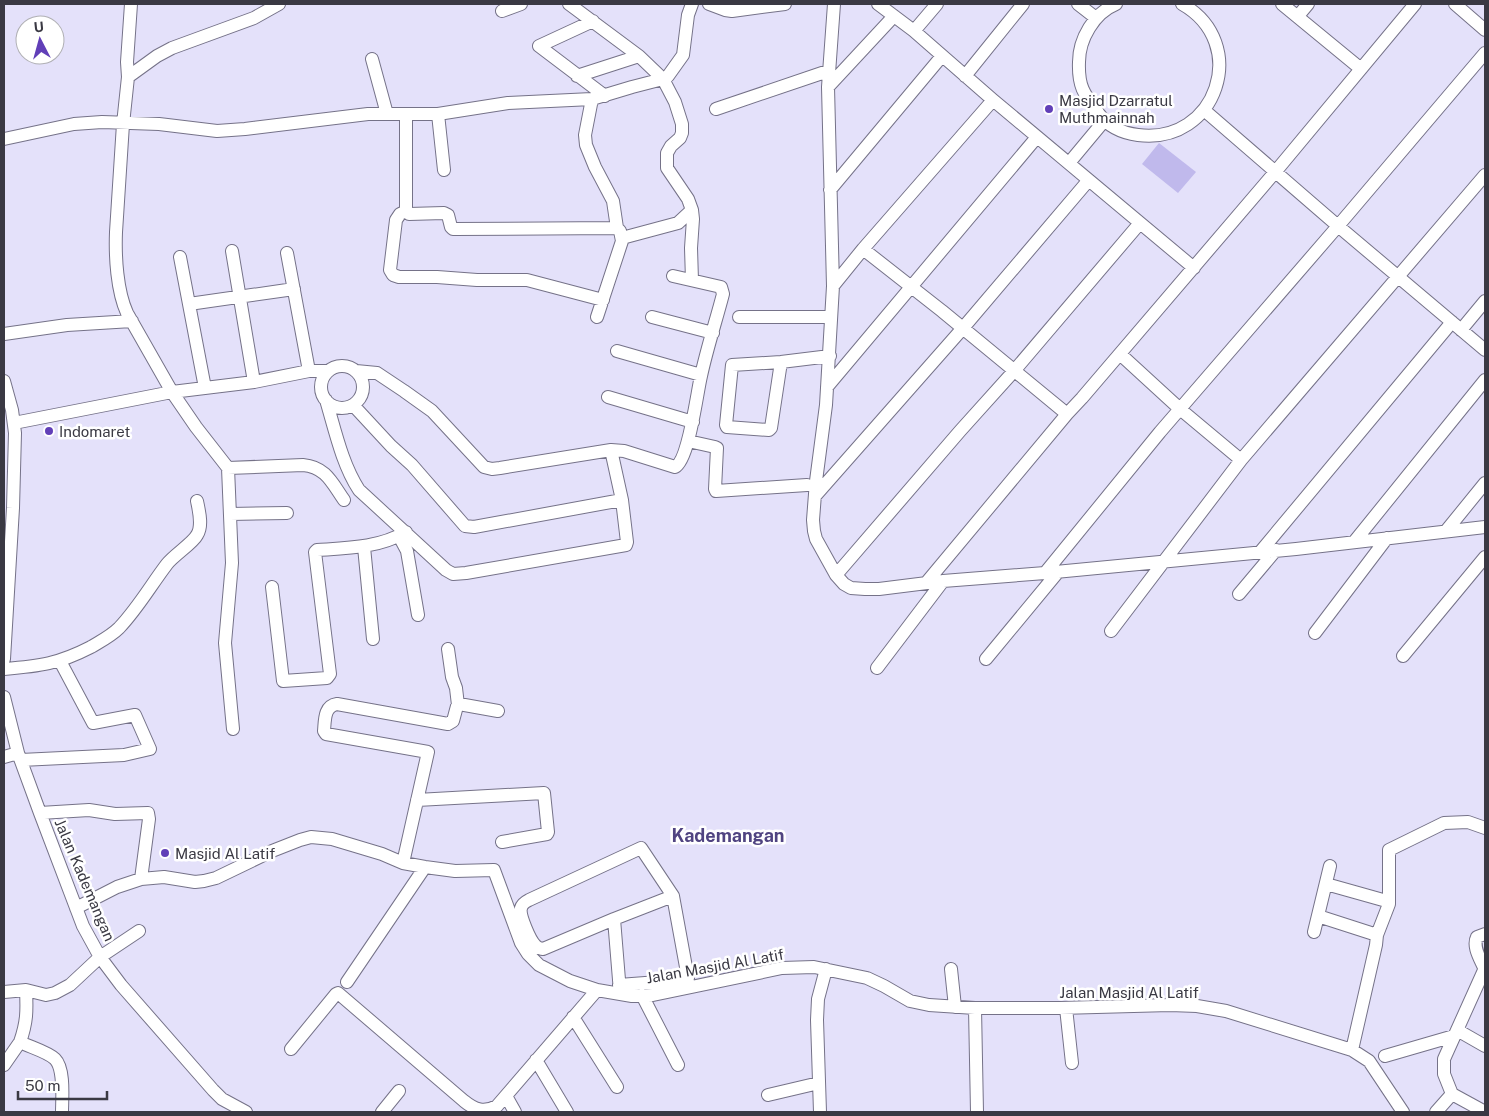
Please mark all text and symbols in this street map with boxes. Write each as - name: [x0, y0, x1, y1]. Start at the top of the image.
- north arrow: [15, 15, 65, 65]
- text: U: [33, 19, 45, 36]
- place label: Masjid Dzarratul Muthmainnah: [1059, 92, 1173, 126]
- marker: Masjid Dzarratul Muthmainnah: [1043, 103, 1055, 115]
- place label: Indomaret: [59, 423, 130, 440]
- marker: Indomaret: [43, 425, 55, 437]
- street label: Jalan Kademangan: [52, 816, 118, 944]
- district label: Kademangan: [671, 825, 785, 846]
- place label: Masjid Al Latif: [175, 845, 275, 862]
- marker: Masjid Al Latif: [159, 847, 171, 859]
- street label: Jalan Masjid Al Latif: [645, 946, 785, 986]
- street label: Jalan Masjid Al Latif: [1059, 984, 1199, 1001]
- scale bar: [18, 1068, 106, 1100]
- text: 50 m: [25, 1077, 60, 1094]

